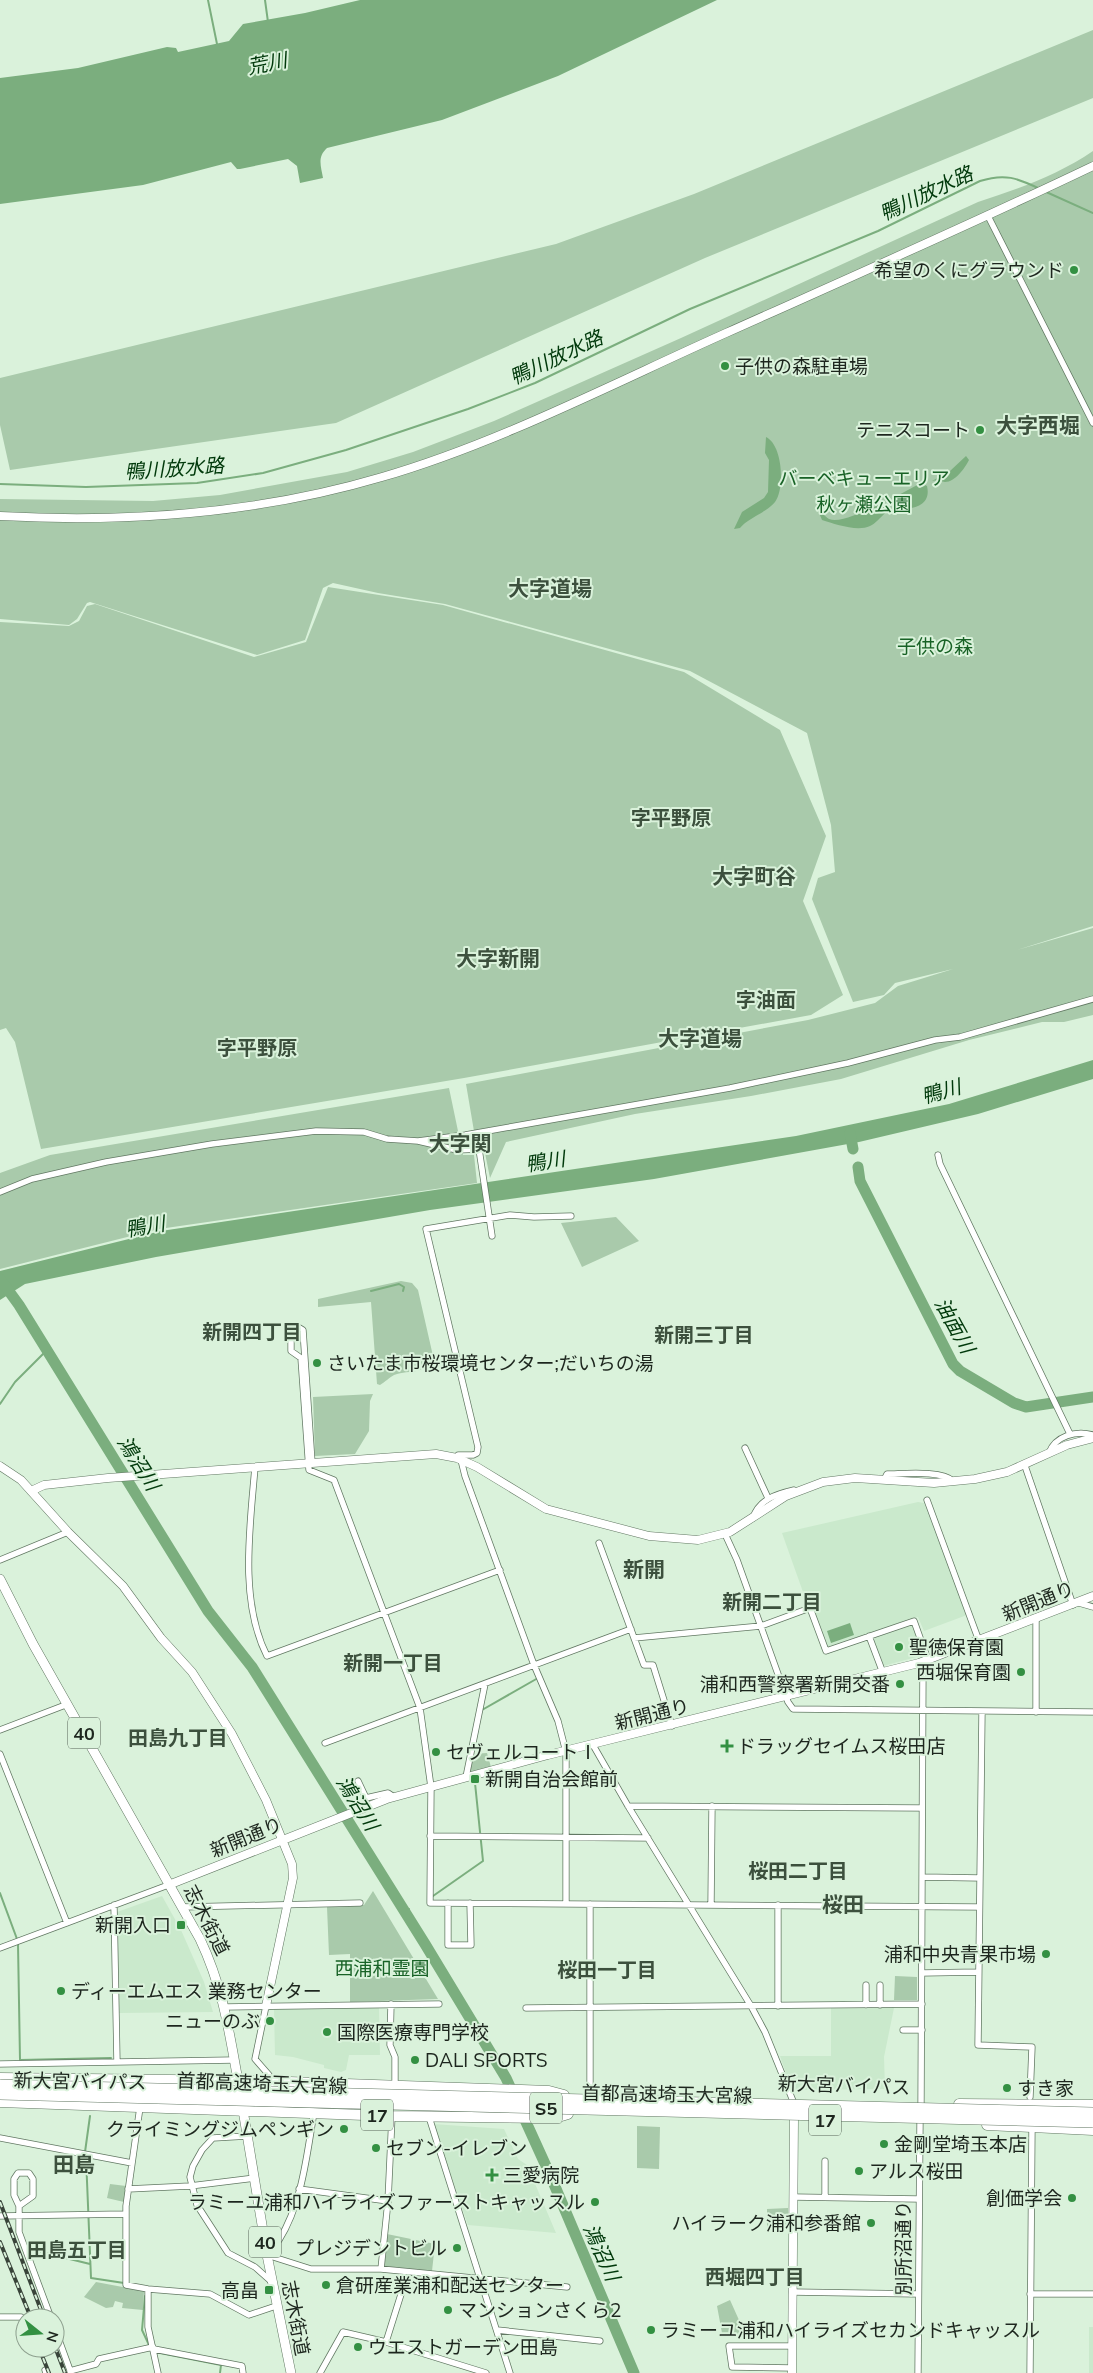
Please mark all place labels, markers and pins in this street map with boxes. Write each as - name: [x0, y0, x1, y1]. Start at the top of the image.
- place label: 希望のくにグラウンド: [874, 258, 1064, 282]
- marker: 希望のくにグラウンド: [1068, 264, 1080, 276]
- place label: 子供の森駐車場: [735, 354, 868, 378]
- marker: 子供の森駐車場: [719, 360, 731, 372]
- place label: テニスコート: [856, 418, 970, 442]
- marker: テニスコート: [974, 424, 986, 436]
- place label: さいたま市桜環境センター;だいちの湯: [327, 1351, 654, 1375]
- marker: さいたま市桜環境センター;だいちの湯: [311, 1357, 323, 1369]
- place label: 聖徳保育園: [909, 1635, 1004, 1659]
- marker: 聖徳保育園: [893, 1641, 905, 1653]
- place label: 西堀保育園: [916, 1660, 1011, 1684]
- marker: 西堀保育園: [1015, 1666, 1027, 1678]
- place label: 浦和西警察署新開交番: [700, 1672, 890, 1696]
- marker: 浦和西警察署新開交番: [894, 1678, 906, 1690]
- place label: ドラッグセイムス桜田店: [737, 1734, 946, 1758]
- place label: セヴェルコートⅠ: [446, 1740, 598, 1764]
- marker: ドラッグセイムス桜田店: [721, 1740, 733, 1752]
- marker: セヴェルコートⅠ: [430, 1746, 442, 1758]
- place label: 新開自治会館前: [485, 1767, 618, 1791]
- marker: 新開自治会館前: [469, 1773, 481, 1785]
- place label: 新開入口: [95, 1913, 171, 1937]
- marker: 新開入口: [175, 1919, 187, 1931]
- place label: 浦和中央青果市場: [884, 1942, 1036, 1966]
- marker: 浦和中央青果市場: [1040, 1948, 1052, 1960]
- place label: ディーエムエス 業務センター: [71, 1979, 322, 2003]
- marker: ディーエムエス 業務センター: [55, 1985, 67, 1997]
- place label: ニューのぶ: [165, 2009, 260, 2033]
- marker: ニューのぶ: [264, 2015, 276, 2027]
- place label: 国際医療専門学校: [337, 2020, 489, 2044]
- marker: 国際医療専門学校: [321, 2026, 333, 2038]
- place label: DALI SPORTS: [425, 2048, 548, 2072]
- marker: DALI SPORTS: [409, 2054, 421, 2066]
- place label: すき家: [1017, 2076, 1074, 2100]
- marker: すき家: [1001, 2082, 1013, 2094]
- place label: クライミングジムペンギン: [106, 2117, 334, 2141]
- marker: クライミングジムペンギン: [338, 2123, 350, 2135]
- place label: 金剛堂埼玉本店: [894, 2132, 1027, 2156]
- place label: セブン-イレブン: [386, 2136, 527, 2160]
- marker: 金剛堂埼玉本店: [878, 2138, 890, 2150]
- marker: セブン-イレブン: [370, 2142, 382, 2154]
- place label: アルス桜田: [869, 2159, 964, 2183]
- place label: 三愛病院: [503, 2163, 579, 2187]
- marker: アルス桜田: [853, 2165, 865, 2177]
- marker: 三愛病院: [485, 2168, 499, 2182]
- place label: 創価学会: [986, 2186, 1062, 2210]
- place label: ラミーユ浦和ハイライズファーストキャッスル: [188, 2190, 585, 2214]
- marker: 創価学会: [1066, 2192, 1078, 2204]
- marker: ラミーユ浦和ハイライズファーストキャッスル: [589, 2196, 601, 2208]
- place label: ハイラーク浦和参番館: [671, 2211, 861, 2235]
- marker: ハイラーク浦和参番館: [865, 2217, 877, 2229]
- place label: プレジデントビル: [295, 2236, 447, 2260]
- marker: プレジデントビル: [451, 2242, 463, 2254]
- place label: 倉研産業浦和配送センター: [336, 2273, 564, 2297]
- place label: 高畠: [221, 2278, 259, 2302]
- marker: 倉研産業浦和配送センター: [320, 2279, 332, 2291]
- marker: 高畠: [263, 2284, 275, 2296]
- place label: マンションさくら2: [458, 2298, 621, 2322]
- marker: マンションさくら2: [442, 2304, 454, 2316]
- place label: ラミーユ浦和ハイライズセカンドキャッスル: [661, 2318, 1040, 2342]
- marker: ラミーユ浦和ハイライズセカンドキャッスル: [645, 2324, 657, 2336]
- place label: ウエストガーデン田島: [368, 2335, 558, 2359]
- marker: ウエストガーデン田島: [352, 2341, 364, 2353]

